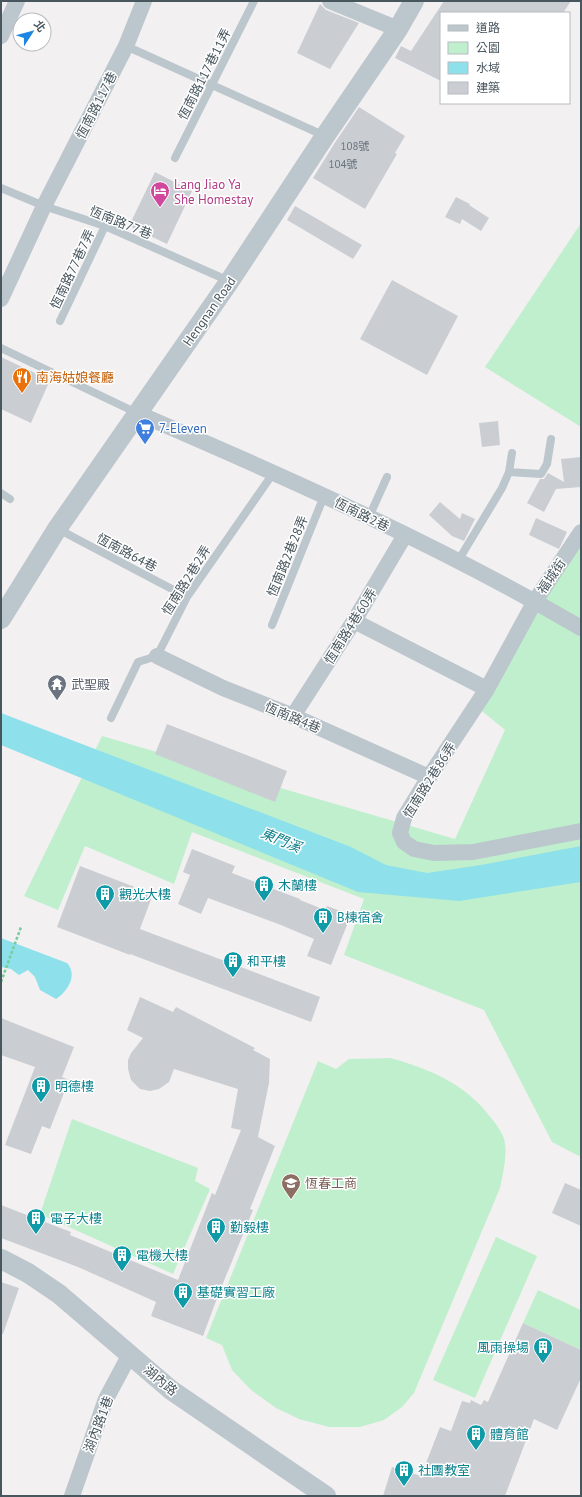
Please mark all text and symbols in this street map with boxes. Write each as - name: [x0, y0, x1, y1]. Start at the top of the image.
- north arrow: [12, 12, 52, 52]
- legend: [440, 12, 570, 104]
- text: 北: [31, 18, 49, 35]
- text: 道路: [476, 20, 500, 35]
- street label: 恆南路117巷11弄: [174, 26, 235, 123]
- text: 公園: [476, 40, 500, 55]
- text: 水域: [476, 60, 500, 75]
- street label: 恆南路117巷: [72, 69, 121, 142]
- text: 建築: [476, 80, 500, 95]
- house number: 108號: [341, 139, 370, 153]
- house number: 104號: [329, 157, 358, 171]
- place label: Lang Jiao Ya She Homestay: [174, 176, 253, 208]
- hotel icon: Lang Jiao Ya She Homestay: [149, 180, 171, 208]
- street label: 恆南路77巷: [87, 202, 155, 243]
- street label: 恆南路77巷7弄: [47, 227, 98, 312]
- street label: Hengnan Road: [179, 273, 240, 349]
- restaurant icon: 南海姑娘餐廳: [11, 366, 33, 394]
- place label: 南海姑娘餐廳: [36, 369, 114, 386]
- supermarket icon: 7-Eleven: [134, 417, 156, 445]
- place label: 7-Eleven: [159, 420, 207, 437]
- street label: 恆南路2巷: [331, 494, 392, 535]
- street label: 恆南路2巷28弄: [263, 513, 312, 599]
- street label: 恆南路64巷: [94, 529, 160, 575]
- street label: 恆南路2巷2弄: [158, 542, 215, 618]
- street label: 福城街: [533, 555, 569, 597]
- street label: 恆南路4巷60弄: [320, 585, 380, 667]
- temple icon: 武聖殿: [46, 673, 68, 701]
- place label: 武聖殿: [71, 676, 110, 693]
- street label: 恆南路4巷: [262, 698, 323, 737]
- street label: 恆南路2巷86弄: [399, 739, 459, 821]
- water label: 東門溪: [258, 824, 306, 857]
- building icon: 木蘭樓: [253, 874, 275, 902]
- place label: 木蘭樓: [278, 877, 317, 894]
- building icon: 觀光大樓: [94, 883, 116, 911]
- place label: 觀光大樓: [119, 886, 171, 903]
- building icon: B棟宿舍: [312, 906, 334, 934]
- place label: B棟宿舍: [337, 909, 384, 926]
- building icon: 和平樓: [222, 950, 244, 978]
- place label: 和平樓: [247, 953, 286, 970]
- building icon: 明德樓: [30, 1075, 52, 1103]
- place label: 明德樓: [55, 1078, 94, 1095]
- school or university icon: 恆春工商: [280, 1172, 302, 1200]
- place label: 恆春工商: [305, 1175, 357, 1192]
- building icon: 電子大樓: [25, 1207, 47, 1235]
- place label: 電子大樓: [50, 1210, 102, 1227]
- building icon: 勤毅樓: [205, 1216, 227, 1244]
- place label: 勤毅樓: [230, 1219, 269, 1236]
- building icon: 電機大樓: [111, 1244, 133, 1272]
- place label: 電機大樓: [136, 1247, 188, 1264]
- building icon: 基礎實習工廠: [172, 1281, 194, 1309]
- place label: 基礎實習工廠: [197, 1284, 275, 1301]
- building icon: 風雨操場: [532, 1336, 554, 1364]
- place label: 風雨操場: [477, 1339, 529, 1356]
- street label: 湖內路: [140, 1361, 181, 1399]
- street label: 湖內路1巷: [80, 1394, 117, 1455]
- building icon: 體育館: [465, 1423, 487, 1451]
- place label: 體育館: [490, 1426, 529, 1443]
- building icon: 社團教室: [393, 1459, 415, 1487]
- place label: 社團教室: [418, 1462, 470, 1479]

